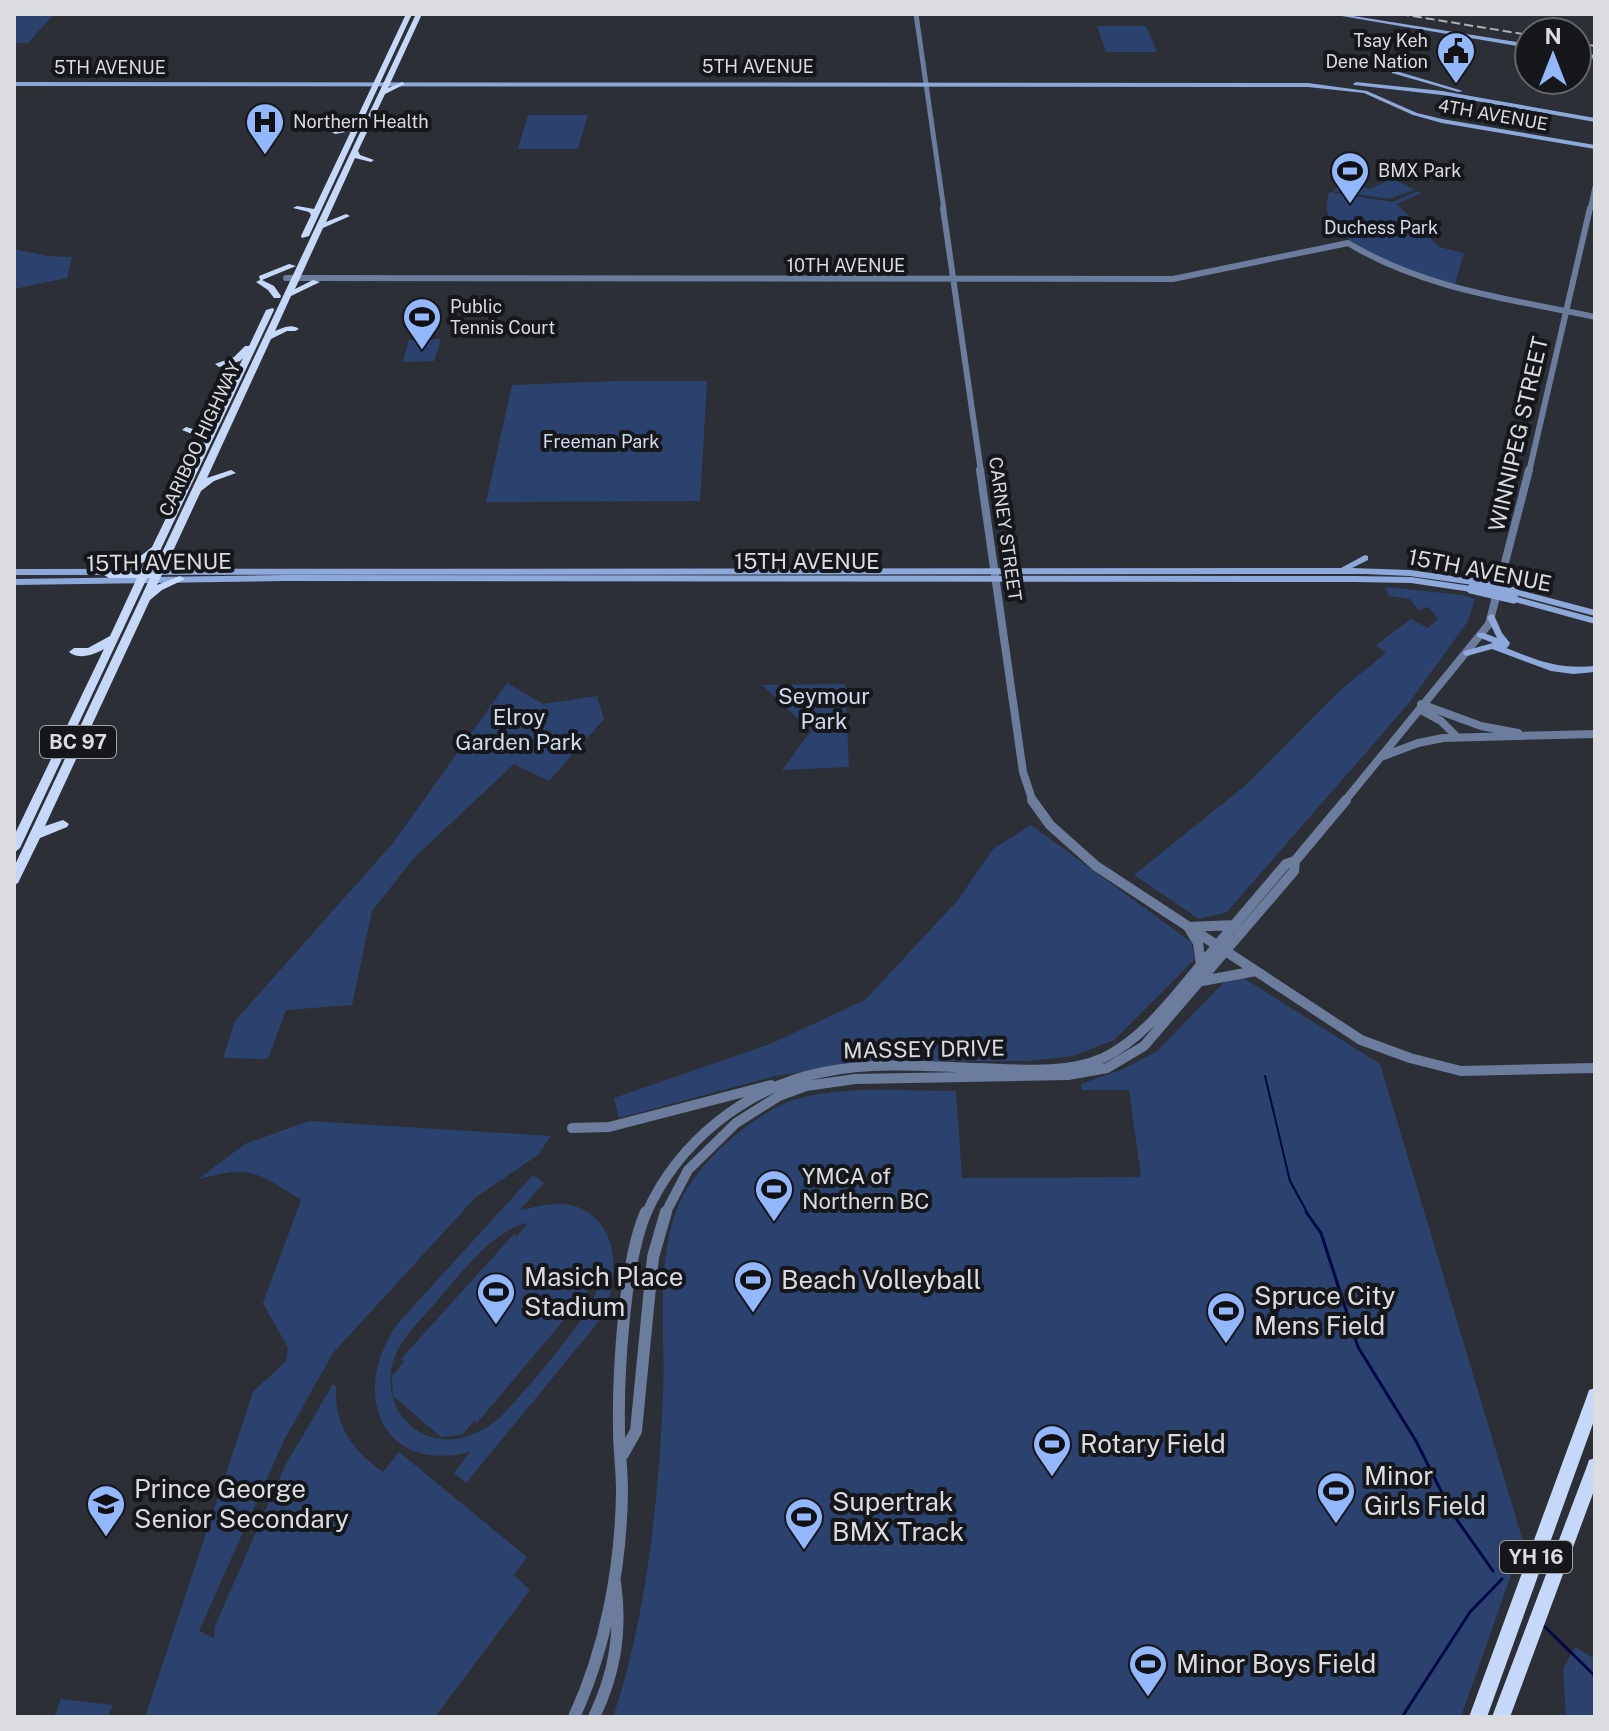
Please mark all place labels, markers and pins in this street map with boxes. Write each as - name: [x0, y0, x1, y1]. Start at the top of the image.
- place label: Tsay Keh Dene Nation: [1325, 30, 1428, 72]
- public building icon: Tsay Keh Dene Nation: [1435, 30, 1477, 85]
- hospital icon: Northern Health: [244, 101, 286, 156]
- place label: Northern Health: [293, 111, 429, 132]
- sports icon: BMX Park: [1329, 150, 1371, 205]
- place label: BMX Park: [1378, 160, 1461, 181]
- sports icon: Public Tennis Court: [401, 296, 443, 351]
- place label: Public Tennis Court: [450, 296, 555, 338]
- place label: YMCA of Northern BC: [802, 1163, 929, 1214]
- sports icon: YMCA of Northern BC: [753, 1168, 795, 1223]
- sports icon: Beach Volleyball: [732, 1259, 774, 1314]
- place label: Masich Place Stadium: [524, 1261, 684, 1322]
- place label: Beach Volleyball: [781, 1264, 981, 1295]
- sports icon: Masich Place Stadium: [475, 1271, 517, 1326]
- place label: Spruce City Mens Field: [1254, 1280, 1396, 1341]
- sports icon: Spruce City Mens Field: [1205, 1290, 1247, 1345]
- sports icon: Rotary Field: [1031, 1423, 1073, 1478]
- place label: Rotary Field: [1080, 1428, 1226, 1459]
- place label: Minor Girls Field: [1364, 1460, 1486, 1521]
- sports icon: Minor Girls Field: [1315, 1470, 1357, 1525]
- place label: Prince George Senior Secondary: [134, 1473, 349, 1534]
- school or university icon: Prince George Senior Secondary: [85, 1483, 127, 1538]
- place label: Supertrak BMX Track: [832, 1486, 964, 1547]
- sports icon: Supertrak BMX Track: [783, 1496, 825, 1551]
- sports icon: Minor Boys Field: [1127, 1643, 1169, 1698]
- place label: Minor Boys Field: [1176, 1648, 1376, 1679]

